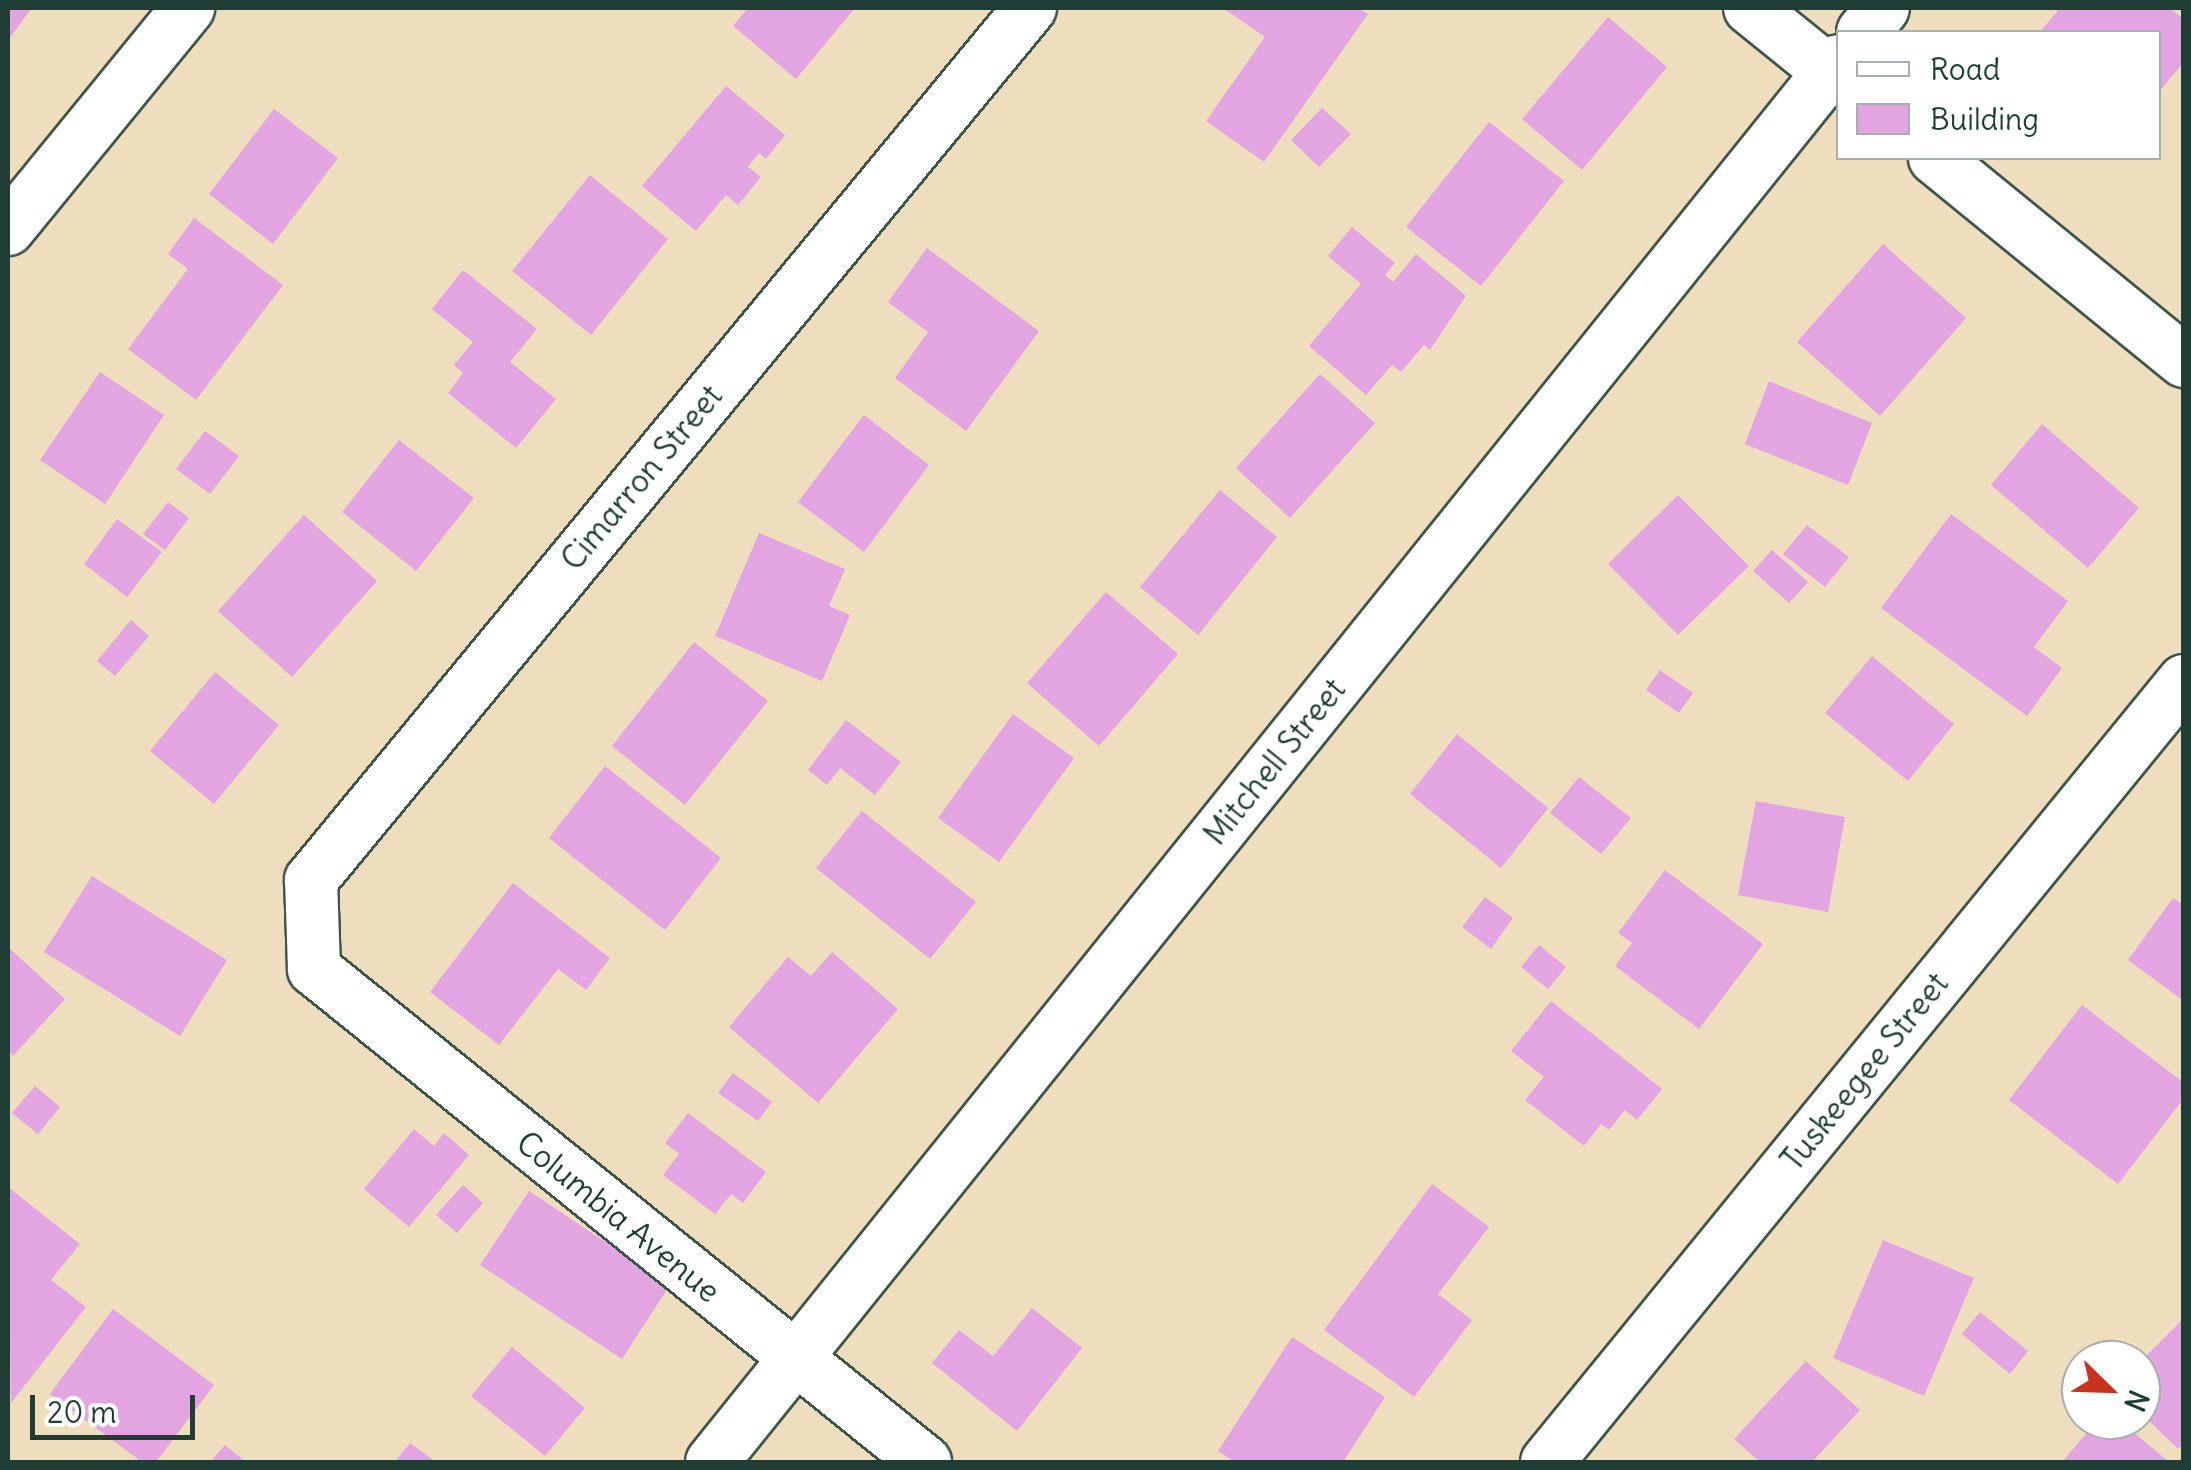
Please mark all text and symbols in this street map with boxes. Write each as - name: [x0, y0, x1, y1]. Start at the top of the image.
- legend: [1836, 30, 2161, 160]
- text: Road: [1930, 50, 2000, 88]
- text: Building: [1930, 100, 2039, 138]
- street label: Cimarron Street: [553, 378, 731, 578]
- street label: Mitchell Street: [1196, 671, 1354, 853]
- street label: Tuskeegee Street: [1773, 965, 1957, 1179]
- street label: Columbia Avenue: [509, 1123, 727, 1311]
- north arrow: [2061, 1340, 2161, 1440]
- scale bar: [35, 1375, 200, 1437]
- text: N: [2116, 1385, 2157, 1417]
- text: 20 m: [47, 1393, 117, 1431]

